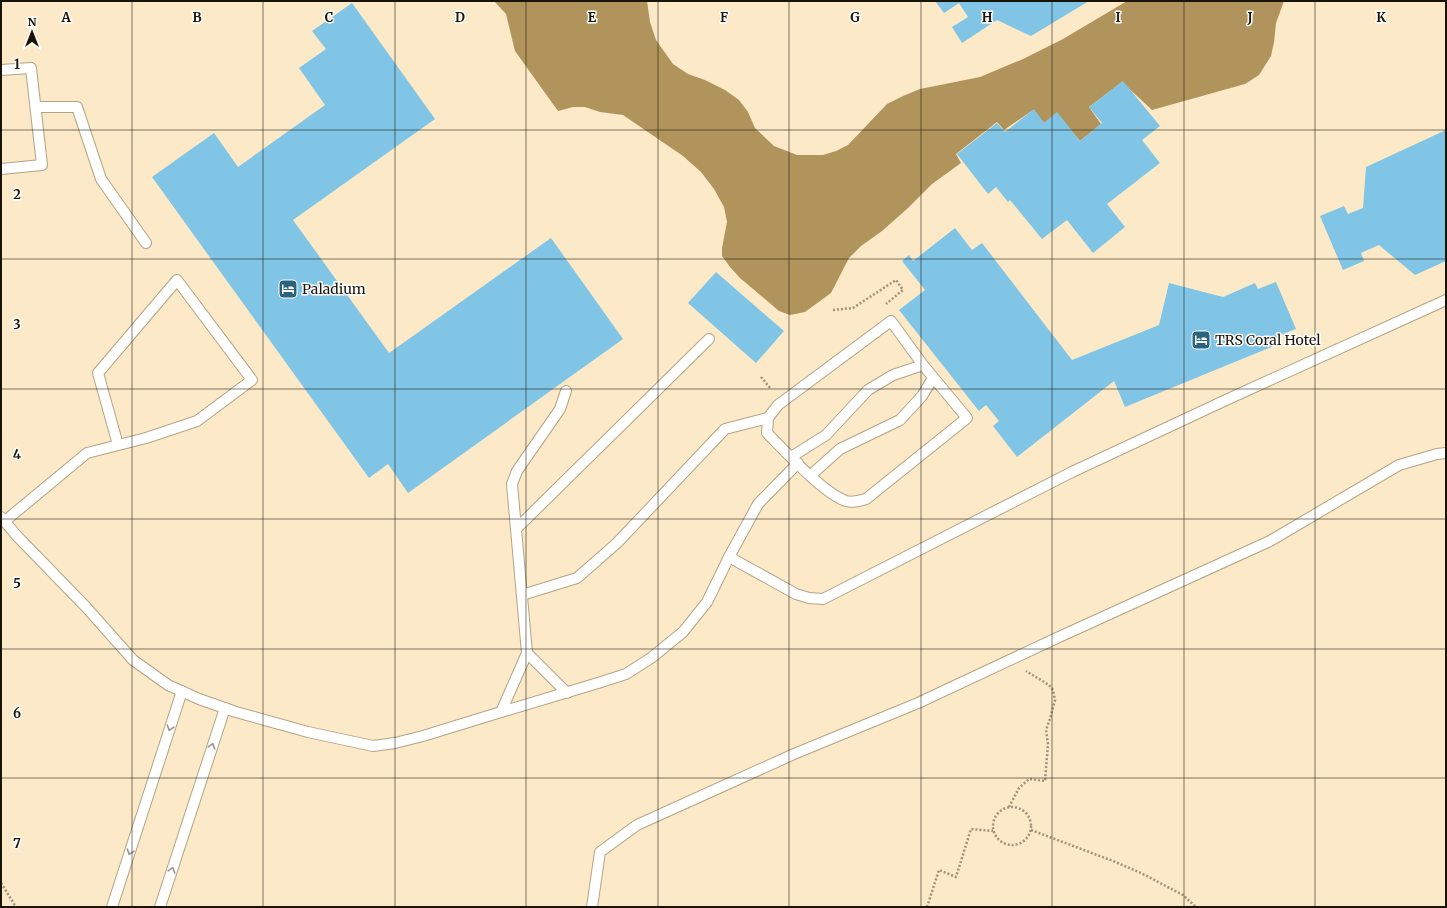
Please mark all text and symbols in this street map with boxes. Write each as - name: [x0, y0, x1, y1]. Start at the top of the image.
- text: A: [60, 9, 71, 26]
- text: B: [192, 9, 202, 26]
- text: C: [325, 9, 334, 26]
- text: D: [455, 9, 465, 26]
- text: E: [588, 9, 597, 26]
- text: F: [720, 9, 728, 26]
- text: G: [850, 9, 860, 26]
- text: H: [982, 9, 993, 26]
- text: I: [1115, 9, 1121, 26]
- text: J: [1246, 9, 1253, 26]
- text: K: [1376, 9, 1386, 26]
- north arrow: [12, 12, 52, 52]
- text: N: [28, 15, 37, 29]
- text: 1: [14, 56, 20, 73]
- text: 2: [13, 186, 21, 203]
- hotel icon: Paladium: [277, 278, 299, 300]
- place label: Paladium: [302, 280, 366, 298]
- text: 3: [13, 316, 21, 333]
- hotel icon: TRS Coral Hotel: [1190, 329, 1212, 351]
- place label: TRS Coral Hotel: [1215, 331, 1321, 349]
- text: 4: [13, 446, 22, 463]
- text: 5: [13, 575, 21, 592]
- text: 6: [13, 705, 21, 722]
- one-way arrow: [166, 725, 175, 732]
- one-way arrow: [207, 743, 216, 750]
- text: 7: [13, 835, 21, 852]
- one-way arrow: [126, 848, 135, 855]
- one-way arrow: [167, 867, 176, 874]

